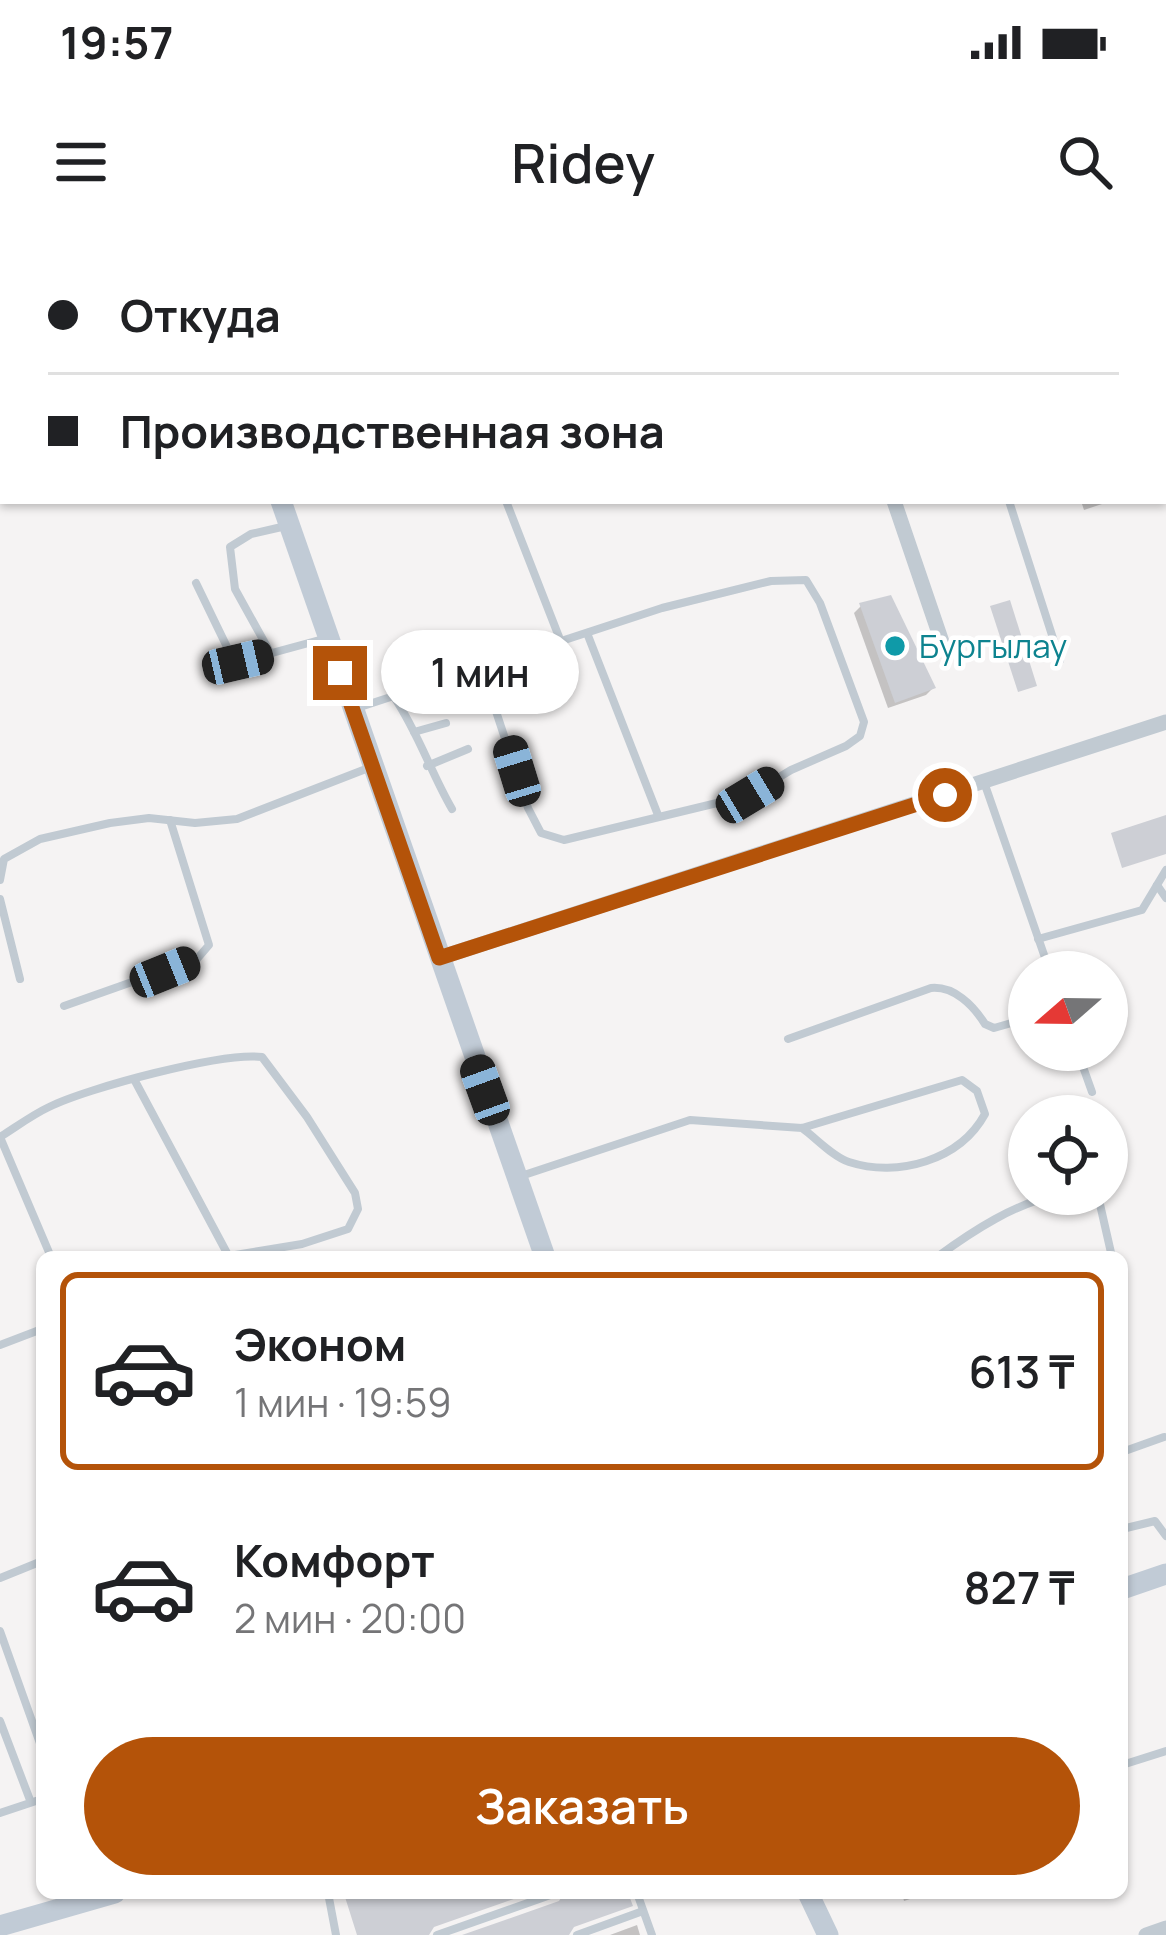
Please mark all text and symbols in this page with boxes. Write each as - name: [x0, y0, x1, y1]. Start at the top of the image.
- text: 19:57: [60, 11, 173, 73]
- text: Ridey: [511, 125, 655, 199]
- icon: menu: [48, 129, 114, 195]
- icon: search: [1052, 129, 1118, 195]
- text: Откуда: [120, 284, 281, 346]
- text: Производственная зона: [120, 400, 665, 462]
- place label: Бургылау: [919, 623, 1067, 668]
- callout: 1 мин: [382, 631, 580, 715]
- marker: Бургылау: [882, 633, 908, 659]
- car: [199, 636, 277, 688]
- text: 1 мин: [430, 645, 530, 699]
- route end: [313, 646, 367, 700]
- car: [489, 731, 545, 811]
- car: [710, 761, 790, 829]
- route start: [918, 768, 972, 822]
- car: [125, 942, 205, 1002]
- north arrow: [1008, 951, 1128, 1071]
- map controls: [1008, 951, 1128, 1215]
- car: [456, 1050, 514, 1130]
- button: locate: [1008, 1095, 1128, 1215]
- text: Эконом: [234, 1313, 406, 1375]
- icon: car: [90, 1317, 198, 1425]
- text: 613 ₸: [968, 1340, 1074, 1402]
- text: 1 мин · 19:59: [234, 1375, 451, 1429]
- text: Комфорт: [234, 1529, 435, 1591]
- icon: car: [90, 1533, 198, 1641]
- text: 827 ₸: [963, 1556, 1074, 1618]
- text: 2 мин · 20:00: [234, 1591, 466, 1645]
- button: Заказать: [84, 1737, 1080, 1875]

